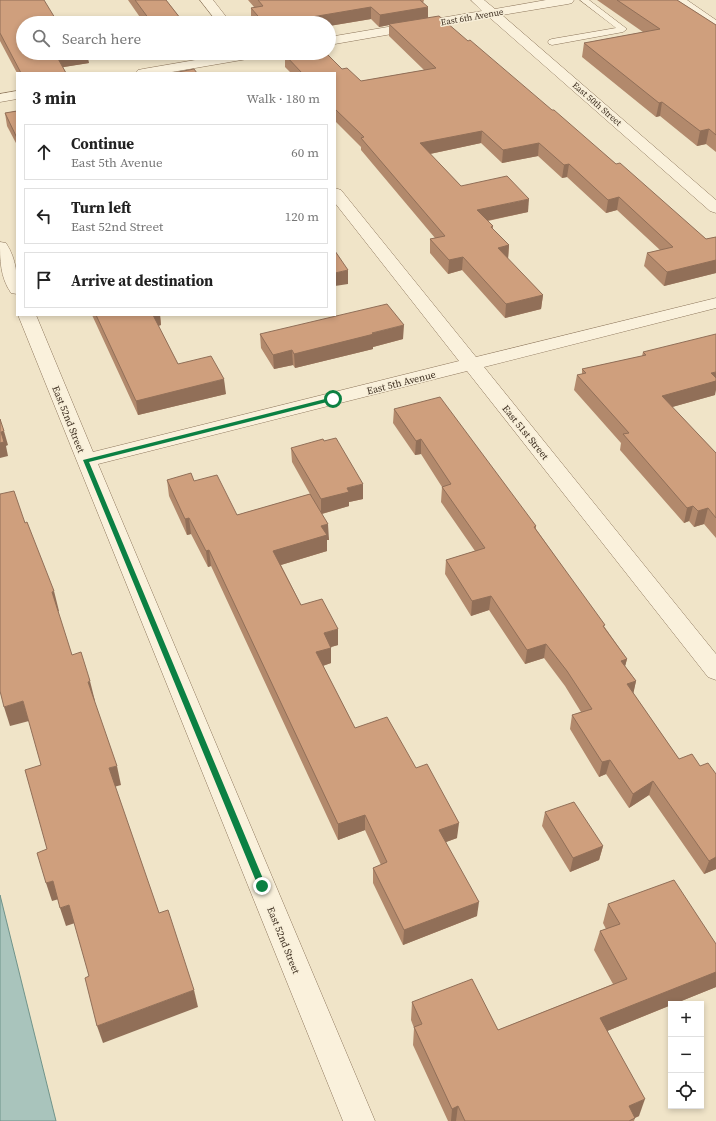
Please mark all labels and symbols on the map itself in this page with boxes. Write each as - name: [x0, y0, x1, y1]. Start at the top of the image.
- street label: East 6th Avenue: [440, 6, 505, 28]
- street label: East 50th Street: [570, 79, 624, 129]
- street label: East 5th Avenue: [365, 368, 437, 397]
- street label: East 52nd Street: [49, 384, 88, 455]
- route start: [324, 390, 342, 408]
- street label: East 51st Street: [500, 402, 552, 463]
- route end: [253, 877, 271, 895]
- street label: East 52nd Street: [264, 905, 303, 976]

